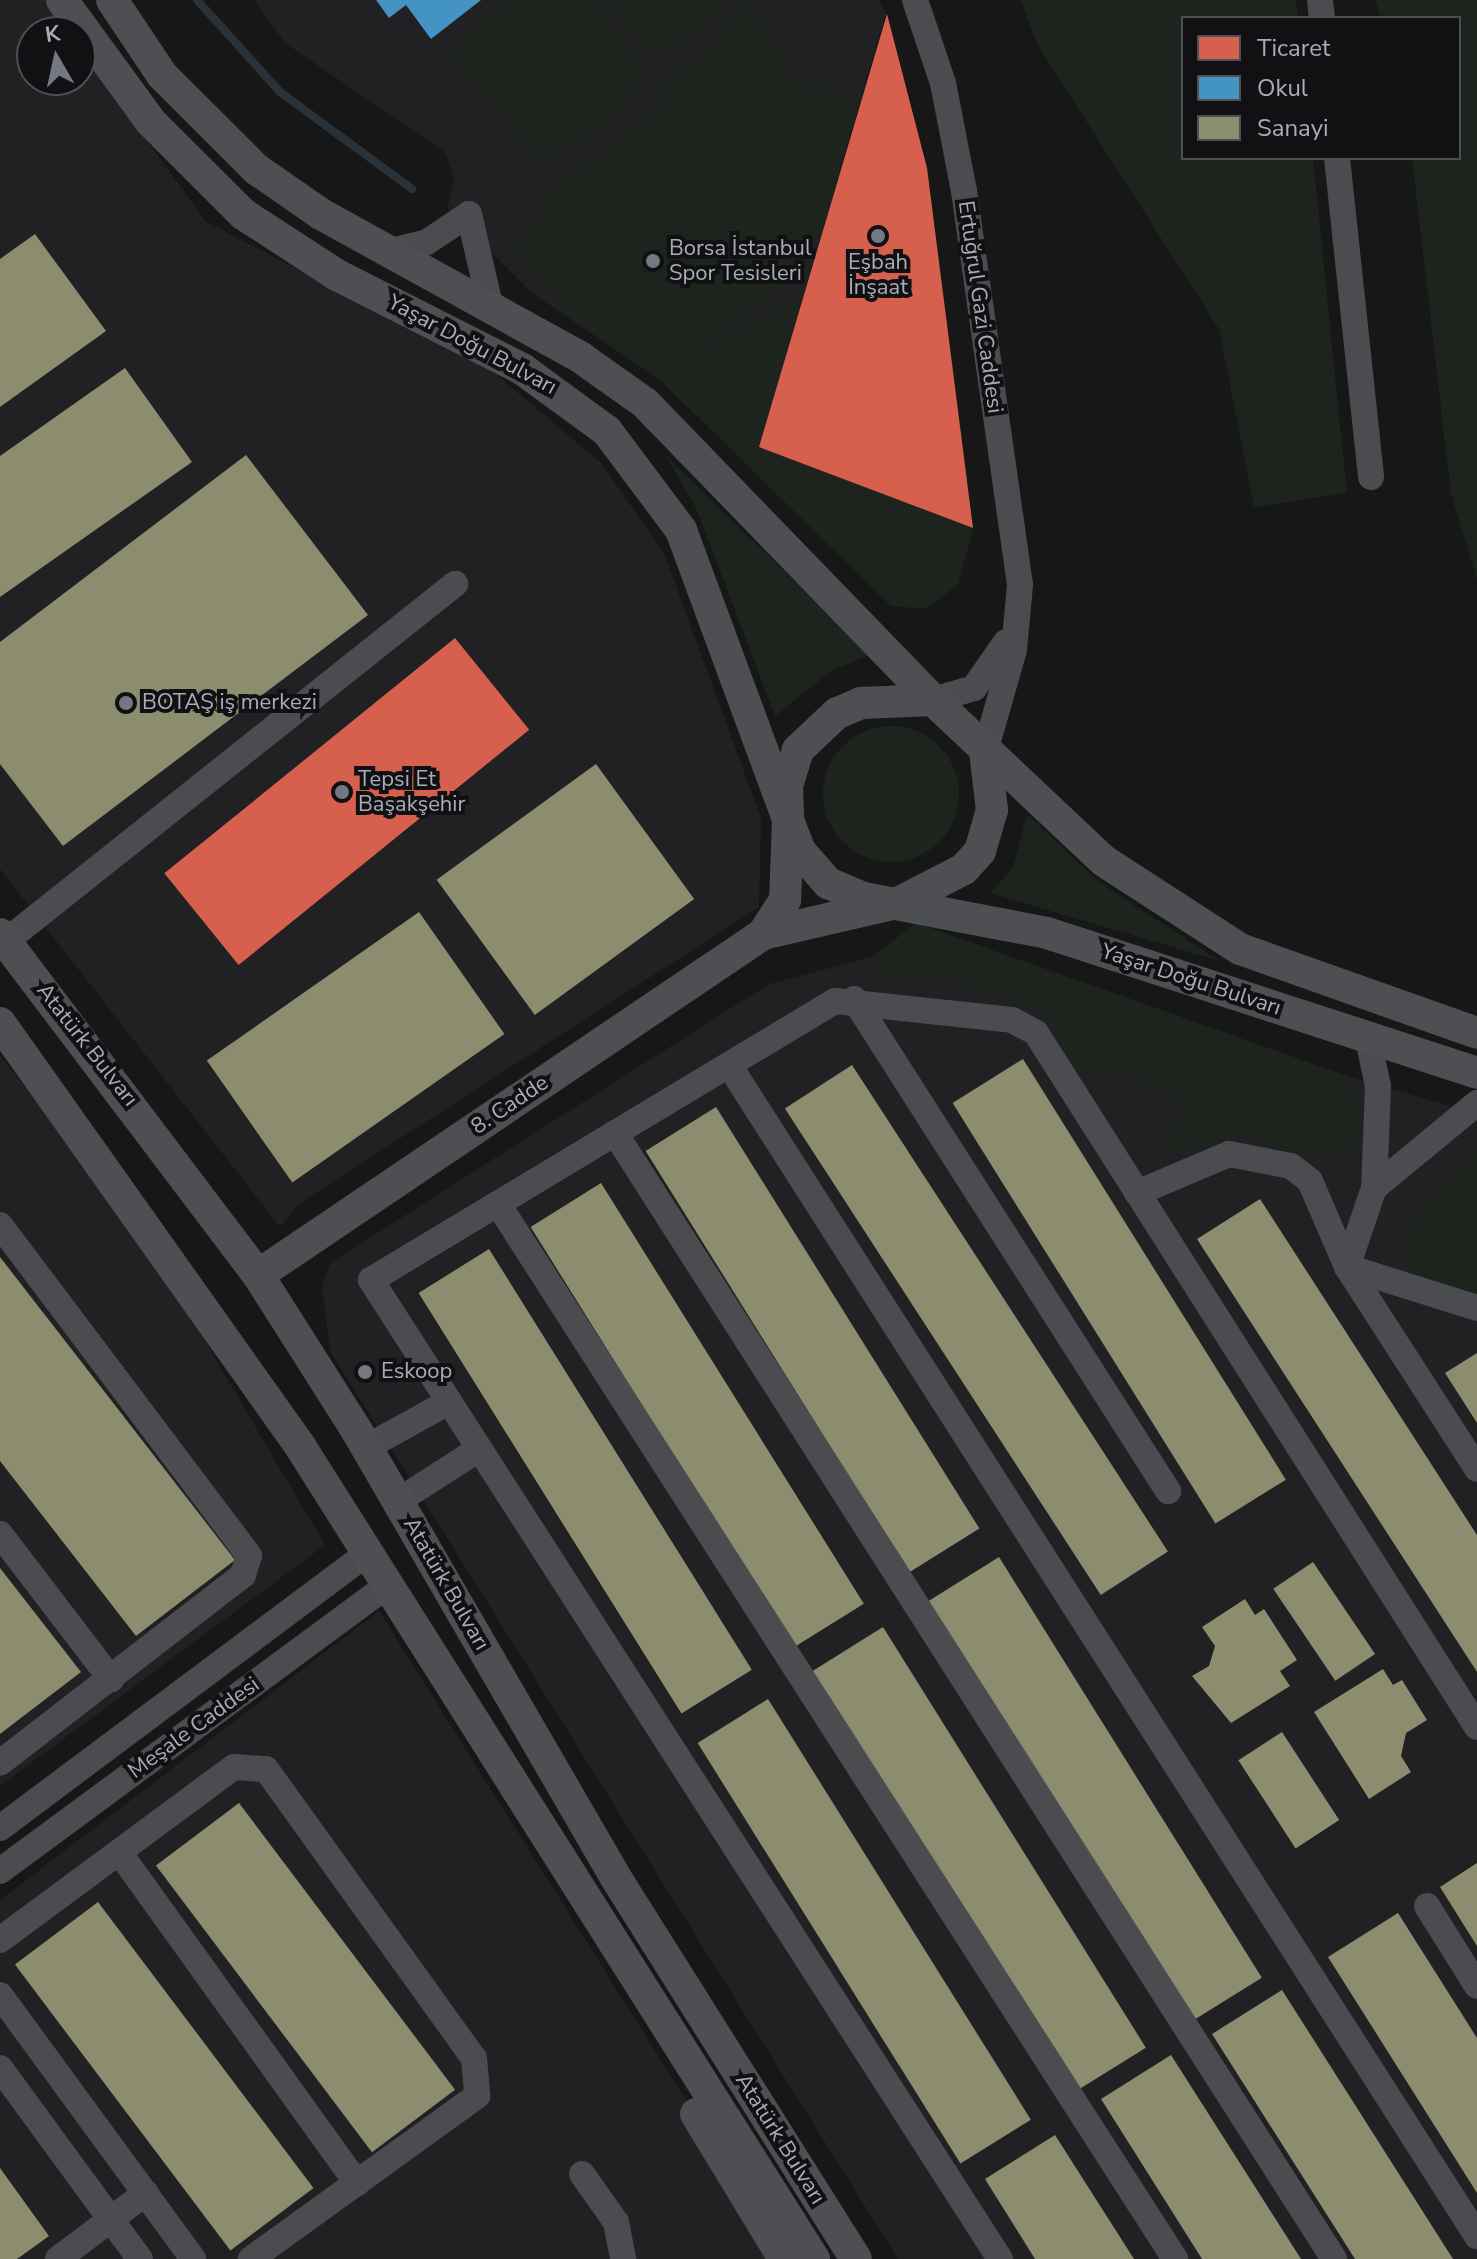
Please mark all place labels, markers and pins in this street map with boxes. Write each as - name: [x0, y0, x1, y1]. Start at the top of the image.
- marker: Eşbah İnşaat: [869, 227, 887, 245]
- place label: Borsa İstanbul Spor Tesisleri: [669, 235, 811, 286]
- place label: Eşbah İnşaat: [848, 249, 908, 300]
- marker: Borsa İstanbul Spor Tesisleri: [644, 252, 662, 270]
- place label: BOTAŞ iş merkezi: [142, 690, 317, 716]
- marker: BOTAŞ iş merkezi: [117, 694, 135, 712]
- place label: Tepsi Et Başakşehir: [358, 766, 465, 818]
- marker: Tepsi Et Başakşehir: [333, 783, 351, 801]
- place label: Eskoop: [381, 1359, 452, 1385]
- marker: Eskoop: [356, 1363, 374, 1381]

